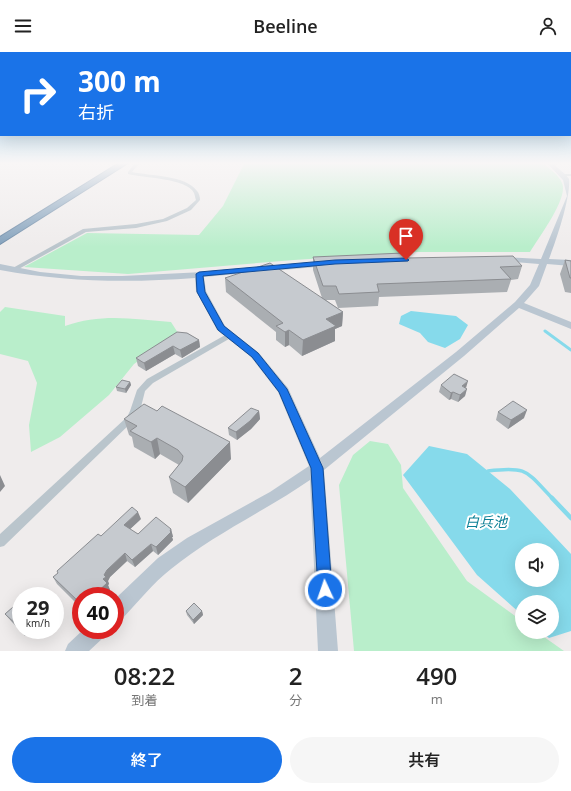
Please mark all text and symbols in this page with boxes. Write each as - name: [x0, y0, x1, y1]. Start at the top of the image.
- text: Beeline: [253, 14, 318, 38]
- icon: menu: [12, 15, 34, 37]
- icon: person: [537, 15, 559, 37]
- text: 300 m: [78, 62, 161, 100]
- icon: right: [12, 68, 64, 120]
- text: 右折: [78, 100, 114, 124]
- pin: [389, 219, 423, 260]
- icon: arrive: [395, 225, 417, 247]
- water label: 白兵池: [465, 512, 509, 531]
- map controls: [515, 543, 559, 639]
- button: sound: [515, 543, 559, 587]
- position arrow: [304, 569, 346, 611]
- speed limit sign: 40: [72, 587, 124, 639]
- text: 29: [27, 594, 49, 621]
- button: layers: [515, 595, 559, 639]
- text: km/h: [26, 616, 50, 630]
- text: 08:22: [114, 659, 175, 692]
- text: 2: [289, 659, 303, 692]
- text: 490: [416, 659, 457, 692]
- text: m: [431, 690, 443, 708]
- text: 到着: [131, 691, 157, 709]
- text: 分: [289, 691, 302, 709]
- button: 終了: [12, 737, 282, 783]
- button: 共有: [290, 737, 559, 783]

